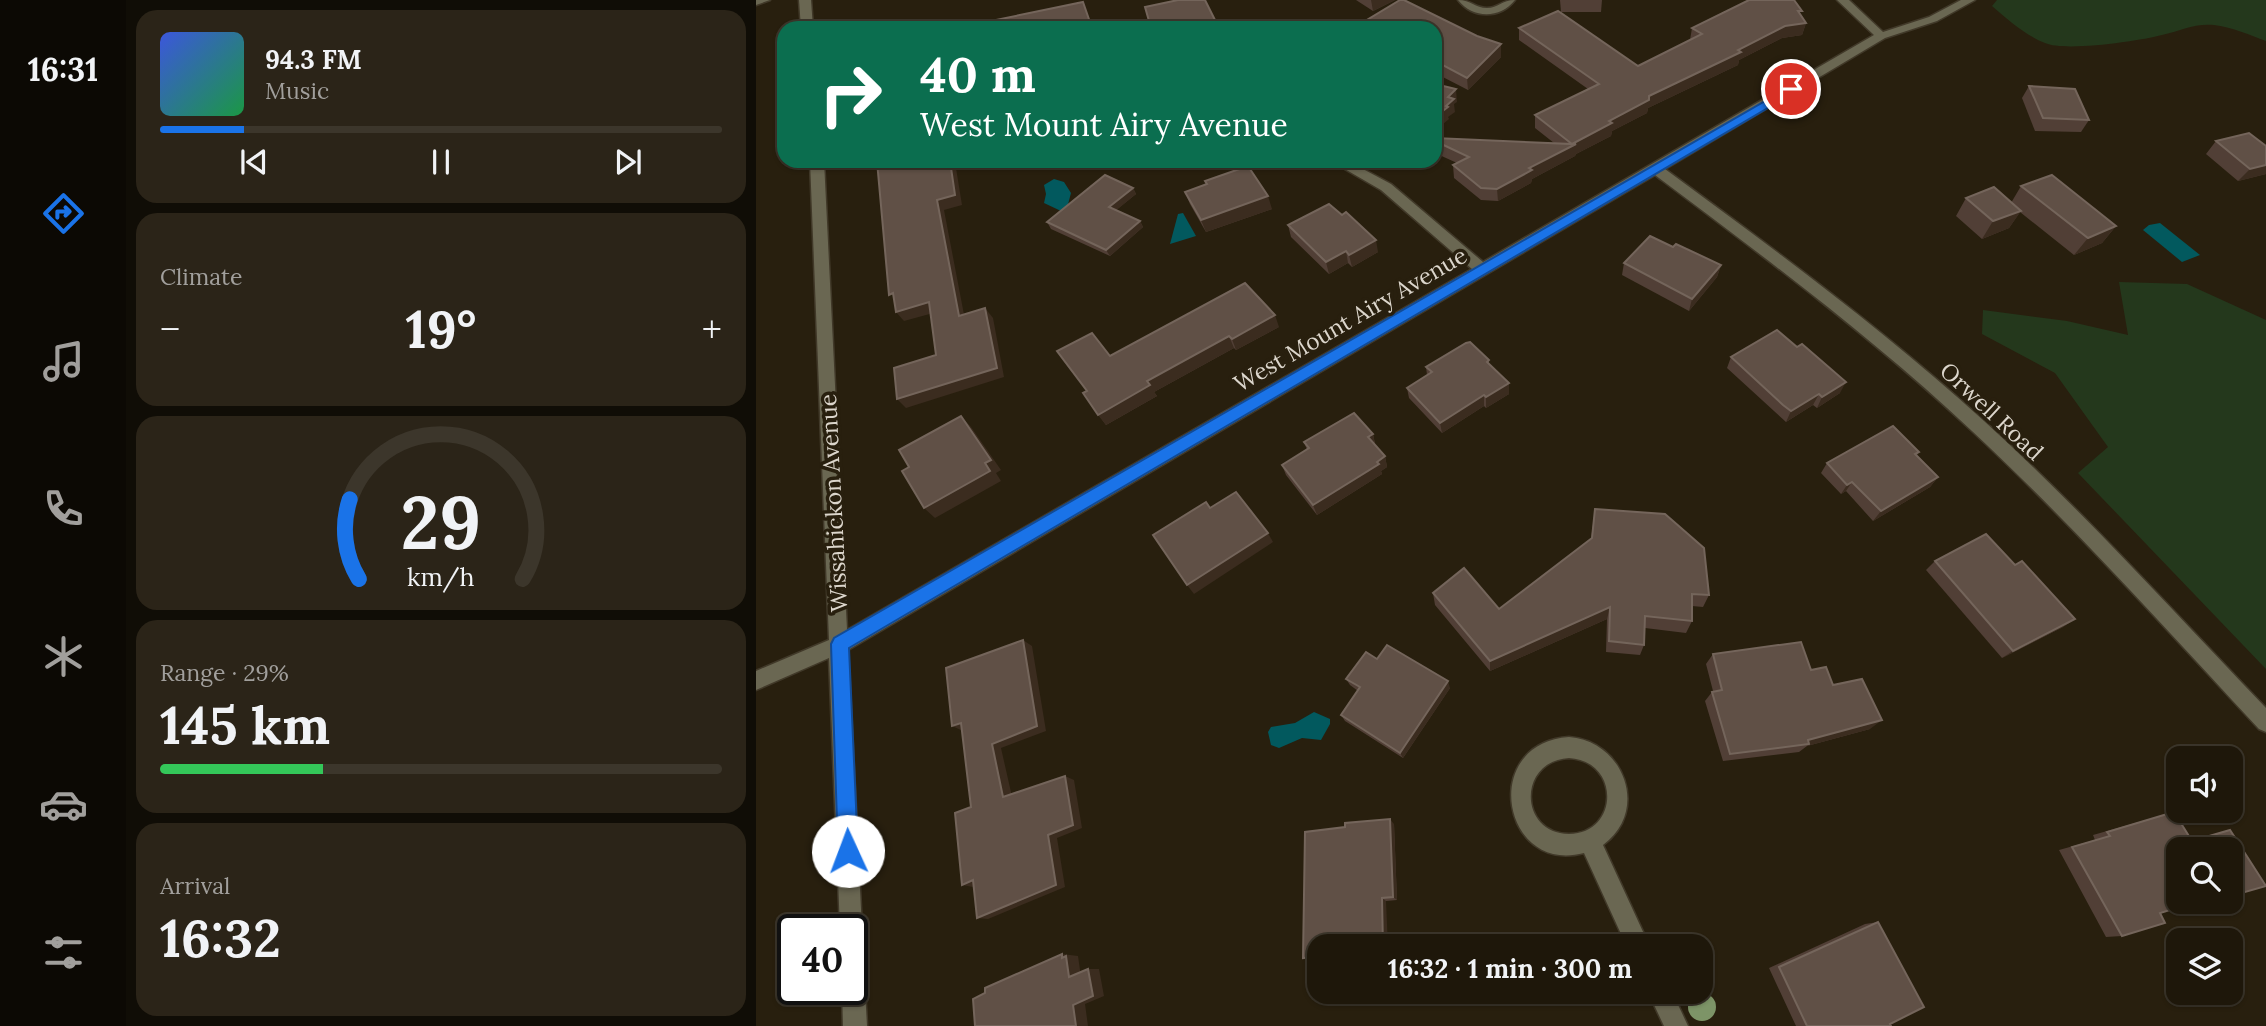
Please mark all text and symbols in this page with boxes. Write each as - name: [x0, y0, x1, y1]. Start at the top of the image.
- text: 94.3 FM: [265, 43, 362, 76]
- text: 40 m: [920, 43, 1036, 105]
- text: 16:31: [28, 49, 98, 90]
- icon: right: [805, 49, 896, 140]
- pin: [1761, 59, 1821, 119]
- icon: arrive: [1772, 70, 1810, 108]
- text: Music: [265, 76, 329, 105]
- text: West Mount Airy Avenue: [920, 104, 1288, 145]
- icon: previous: [235, 143, 273, 181]
- icon: pause: [422, 143, 460, 181]
- icon: next: [609, 143, 647, 181]
- icon: directions: [39, 189, 88, 238]
- street label: West Mount Airy Avenue: [1228, 240, 1472, 398]
- text: Climate: [160, 262, 242, 291]
- text: 19°: [406, 296, 476, 362]
- text: −: [160, 305, 180, 353]
- text: +: [702, 305, 722, 353]
- icon: music: [39, 337, 88, 386]
- street label: Orwell Road: [1934, 356, 2050, 466]
- street label: Wissahickon Avenue: [813, 393, 853, 613]
- text: 29: [401, 476, 481, 569]
- icon: phone: [39, 484, 88, 533]
- text: km/h: [407, 561, 475, 593]
- icon: climate: [39, 632, 88, 681]
- text: Range · 29%: [160, 658, 289, 687]
- text: 145 km: [160, 692, 330, 758]
- map controls: [2166, 746, 2243, 1005]
- button: sound: [2166, 746, 2243, 823]
- icon: car: [39, 780, 88, 829]
- position arrow: [811, 814, 885, 888]
- button: search: [2166, 837, 2243, 914]
- text: Arrival: [160, 871, 230, 900]
- text: 16:32: [160, 905, 281, 971]
- speed limit sign: 40: [777, 914, 868, 1005]
- icon: filters: [39, 928, 88, 977]
- button: layers: [2166, 928, 2243, 1005]
- text: 16:32 · 1 min · 300 m: [1388, 952, 1632, 985]

